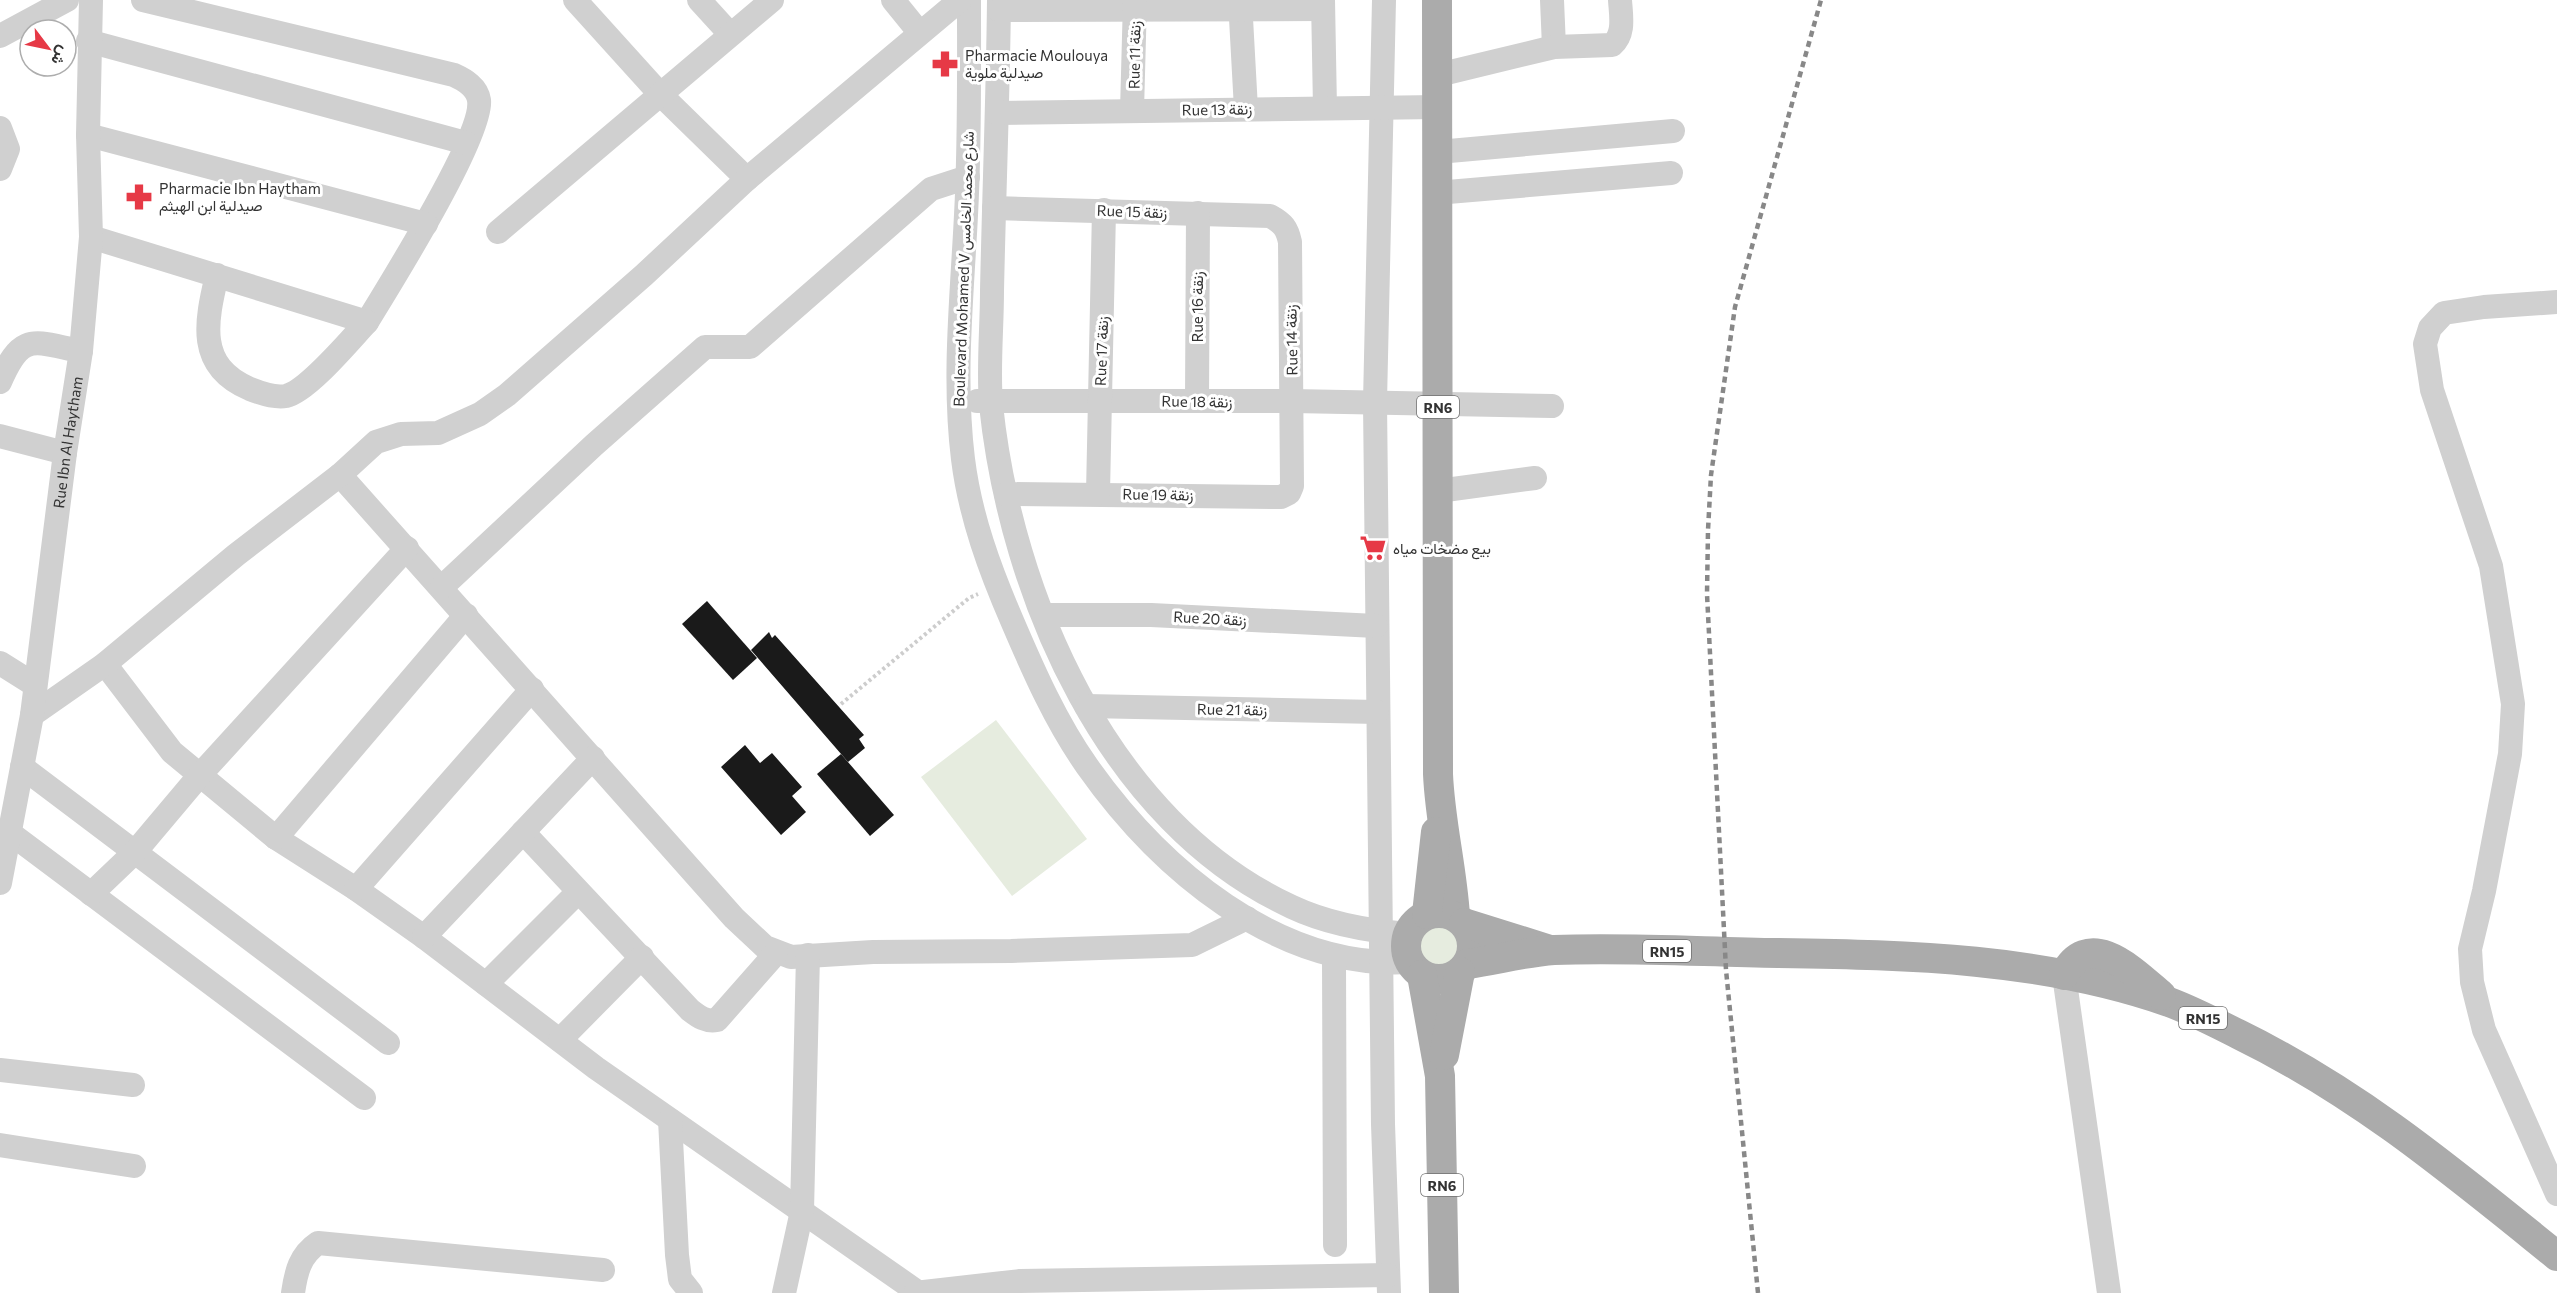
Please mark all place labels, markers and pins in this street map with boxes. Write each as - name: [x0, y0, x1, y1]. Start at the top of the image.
- place label: Pharmacie Moulouya صيدلية ملوية: [965, 46, 1108, 82]
- pharmacy icon: Pharmacie Moulouya صيدلية ملوية: [930, 49, 960, 79]
- place label: Pharmacie Ibn Haytham صيدلية ابن الهيثم: [159, 179, 321, 216]
- pharmacy icon: Pharmacie Ibn Haytham صيدلية ابن الهيثم: [124, 182, 154, 212]
- supermarket icon: بيع مضخات مياه: [1358, 533, 1388, 563]
- place label: بيع مضخات مياه: [1393, 539, 1491, 560]

